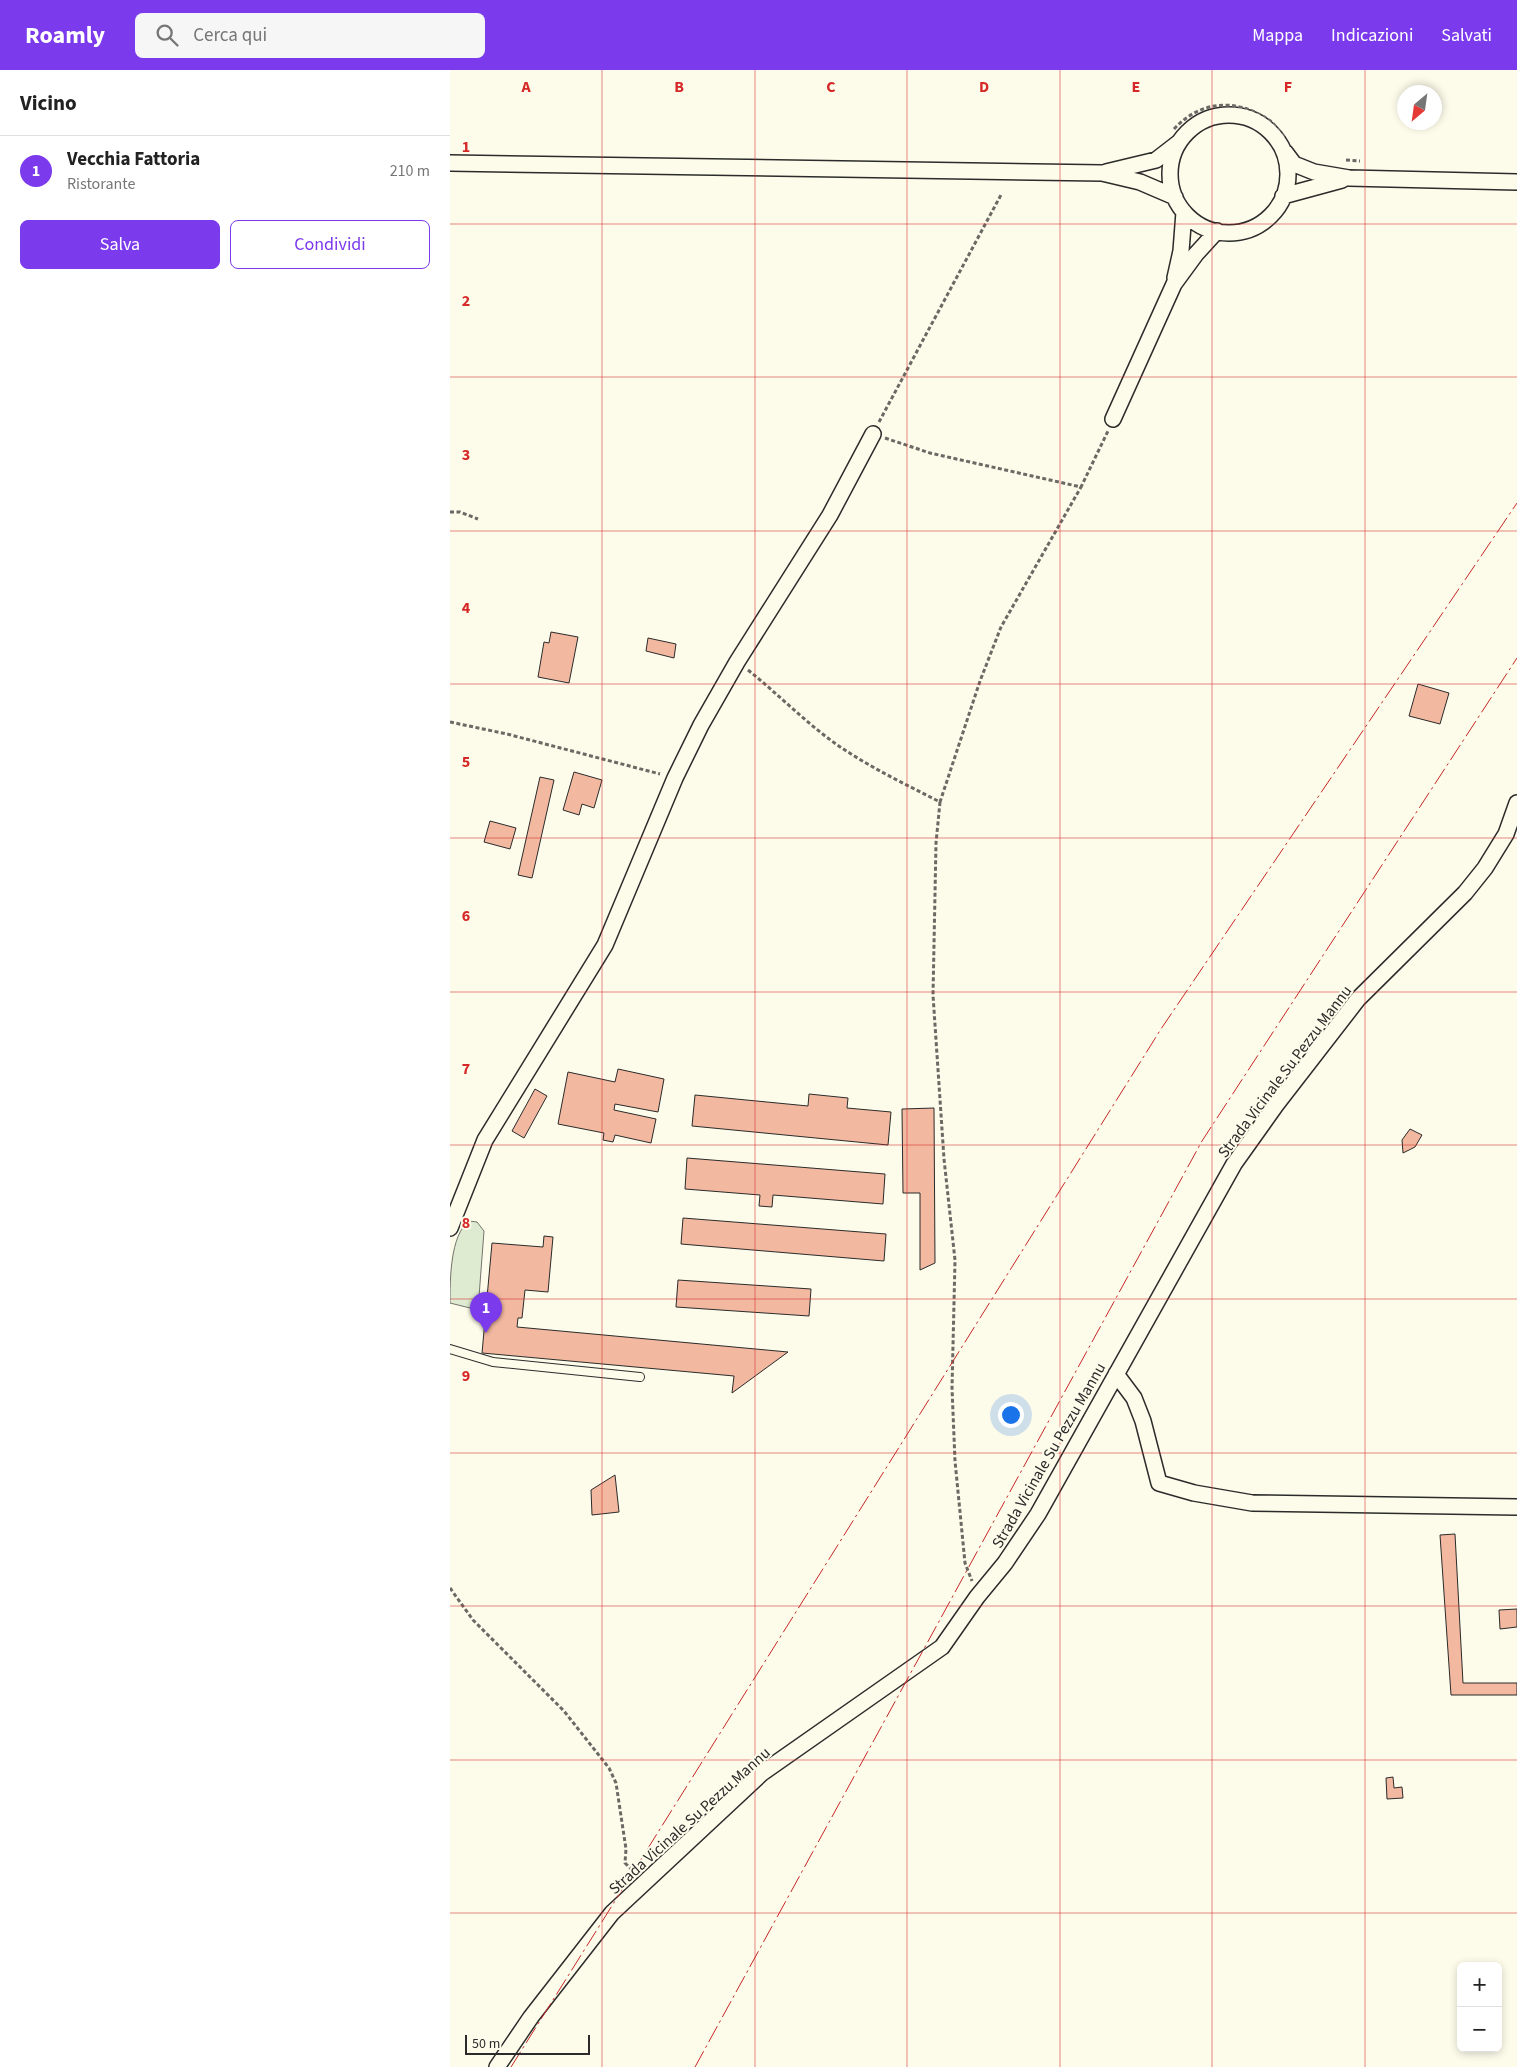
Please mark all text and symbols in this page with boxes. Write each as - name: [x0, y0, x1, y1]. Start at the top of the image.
- search box: [135, 13, 485, 58]
- text: Roamly: [25, 18, 105, 53]
- icon: search: [153, 21, 181, 49]
- text: Cerca qui: [193, 22, 267, 49]
- text: Mappa: [1252, 23, 1303, 48]
- text: Indicazioni: [1331, 23, 1413, 48]
- text: Salvati: [1441, 23, 1492, 48]
- text: A: [520, 76, 531, 98]
- text: B: [674, 76, 684, 98]
- text: C: [826, 76, 836, 98]
- text: D: [979, 76, 989, 98]
- text: E: [1132, 76, 1140, 98]
- text: F: [1284, 76, 1292, 98]
- north arrow: [1397, 85, 1442, 130]
- text: Vicino: [20, 88, 77, 118]
- text: 1: [462, 136, 470, 158]
- text: Vecchia Fattoria: [67, 146, 200, 173]
- text: 1: [32, 160, 40, 182]
- text: 210 m: [390, 160, 430, 182]
- text: Ristorante: [67, 173, 135, 195]
- button: Salva: [20, 220, 220, 269]
- button: Condividi: [230, 220, 430, 269]
- text: 2: [462, 290, 470, 312]
- text: 3: [462, 444, 470, 466]
- text: 4: [462, 597, 471, 619]
- text: 5: [462, 751, 470, 773]
- text: 6: [462, 905, 470, 927]
- street label: Strada Vicinale Su Pezzu Mannu: [1213, 981, 1357, 1162]
- text: 7: [462, 1058, 470, 1080]
- text: 8: [462, 1212, 470, 1234]
- pin: 1: [470, 1292, 502, 1333]
- street label: Strada Vicinale Su Pezzu Mannu: [987, 1359, 1111, 1552]
- text: 9: [462, 1365, 470, 1387]
- your location: [998, 1402, 1024, 1428]
- street label: Strada Vicinale Su Pezzu Mannu: [604, 1742, 775, 1899]
- map controls: [1457, 1962, 1502, 2052]
- button: +: [1457, 1962, 1502, 2007]
- button: −: [1457, 2007, 1502, 2052]
- scale bar: [465, 2032, 590, 2055]
- text: 50 m: [472, 2034, 500, 2054]

